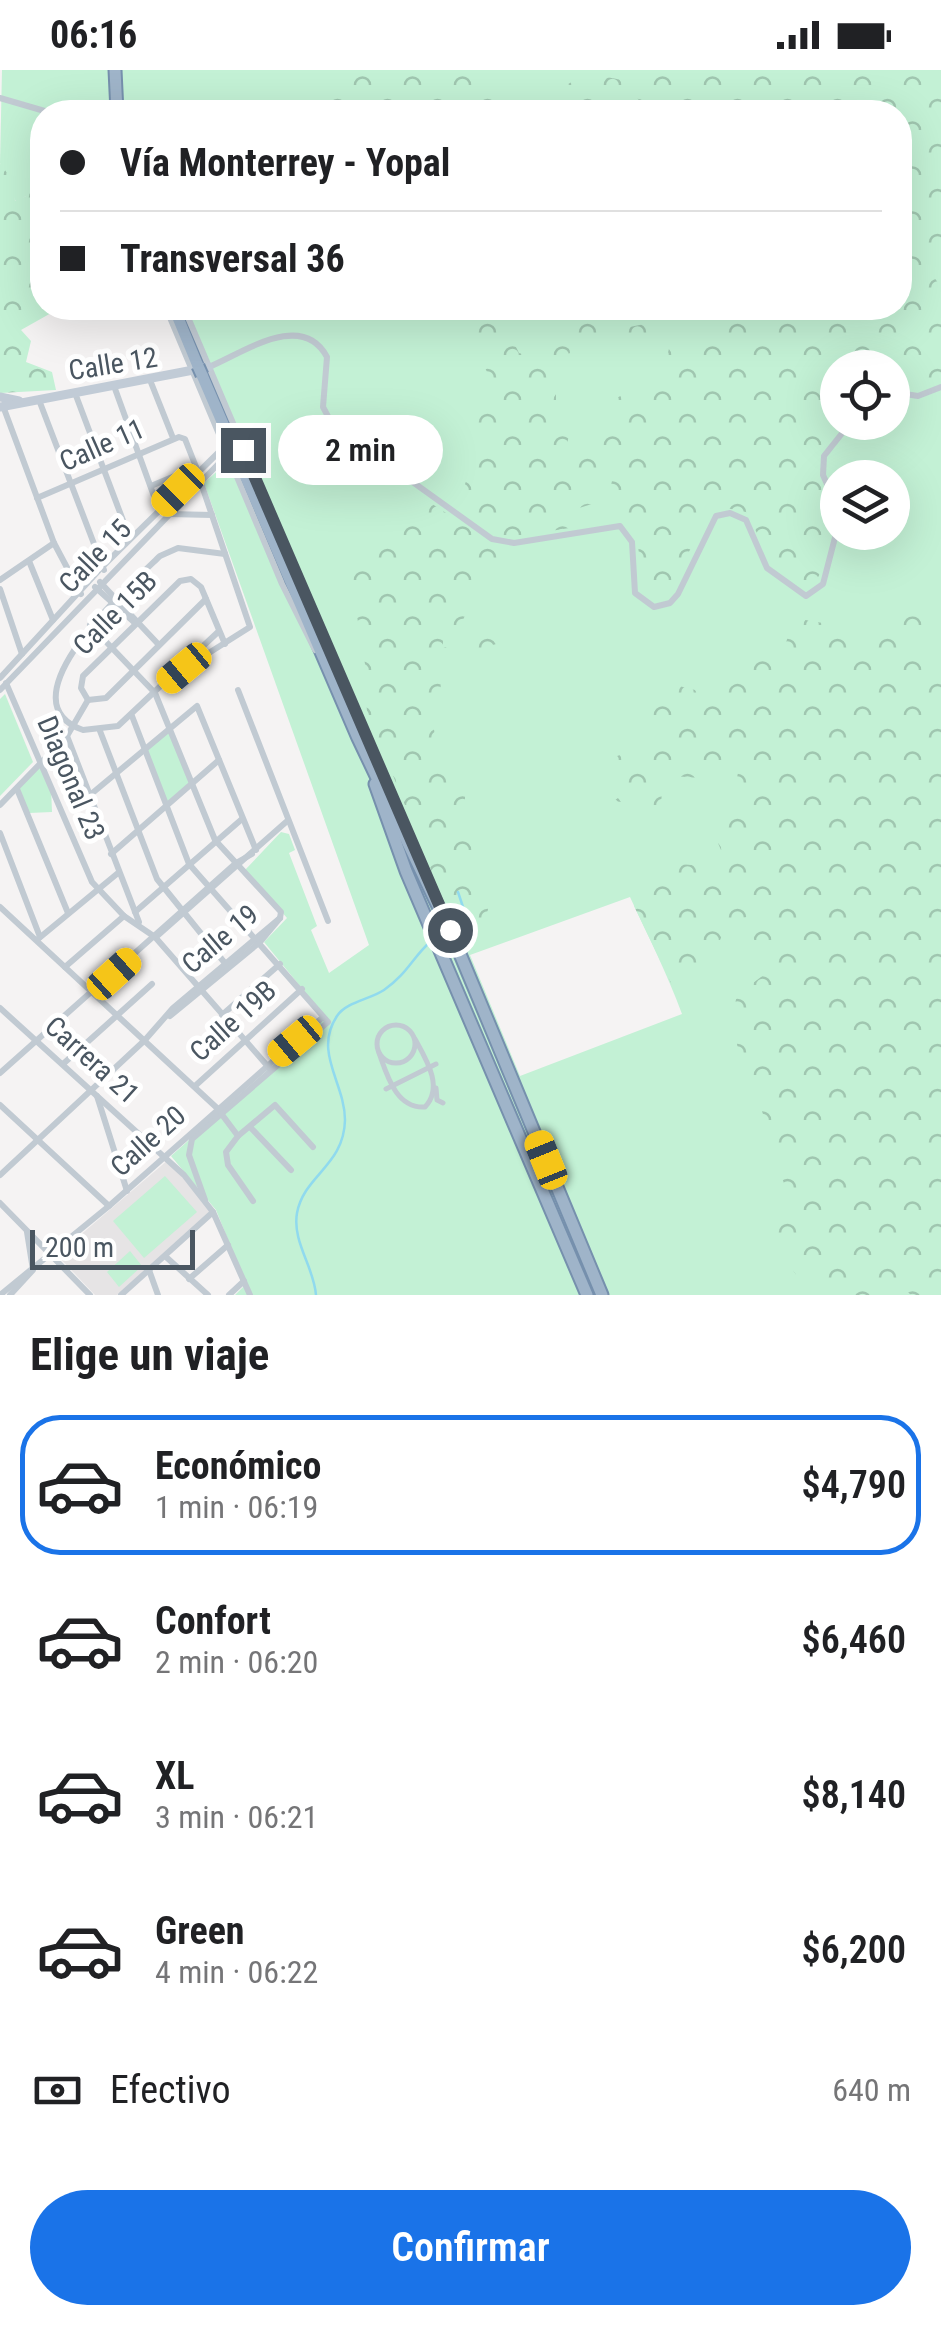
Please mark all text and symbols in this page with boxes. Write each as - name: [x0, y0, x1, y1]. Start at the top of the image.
- text: 06:16: [50, 13, 137, 57]
- text: Vía Monterrey - Yopal: [120, 141, 450, 185]
- text: Transversal 36: [120, 237, 345, 281]
- street label: Calle 12: [66, 341, 160, 387]
- map controls: [820, 350, 910, 550]
- button: locate: [820, 350, 910, 440]
- street label: Calle 11: [54, 412, 150, 478]
- callout: 2 min: [278, 415, 443, 485]
- route end: [221, 428, 266, 473]
- text: 2 min: [325, 431, 396, 469]
- car: [146, 458, 210, 522]
- button: layers: [820, 460, 910, 550]
- street label: Calle 15: [52, 512, 138, 600]
- street label: Calle 15B: [66, 564, 164, 662]
- car: [151, 637, 217, 699]
- street label: Diagonal 23: [30, 711, 112, 845]
- street label: Calle 19: [175, 898, 265, 980]
- route start: [428, 908, 473, 953]
- car: [82, 943, 146, 1005]
- street label: Calle 19B: [183, 974, 283, 1068]
- street label: Carrera 21: [38, 1009, 146, 1111]
- car: [262, 1010, 328, 1072]
- street label: Calle 20: [104, 1099, 192, 1183]
- car: [521, 1127, 571, 1193]
- scale bar: [30, 1225, 195, 1270]
- text: 200 m: [45, 1231, 114, 1264]
- text: Elige un viaje: [30, 1328, 269, 1381]
- icon: car: [35, 1440, 125, 1530]
- text: Económico: [155, 1444, 321, 1488]
- text: $4,790: [802, 1463, 906, 1507]
- text: 1 min · 06:19: [155, 1488, 318, 1526]
- icon: car: [35, 1595, 125, 1685]
- text: Confort: [155, 1599, 271, 1643]
- text: $6,460: [802, 1618, 906, 1662]
- text: 2 min · 06:20: [155, 1643, 318, 1681]
- icon: car: [35, 1750, 125, 1840]
- text: XL: [155, 1754, 194, 1798]
- text: $8,140: [802, 1773, 906, 1817]
- text: 3 min · 06:21: [155, 1798, 318, 1836]
- icon: car: [35, 1905, 125, 1995]
- text: Green: [155, 1909, 245, 1953]
- text: $6,200: [802, 1928, 906, 1972]
- text: 4 min · 06:22: [155, 1953, 318, 1991]
- icon: cash: [30, 2063, 85, 2118]
- text: Efectivo: [110, 2068, 231, 2112]
- text: 640 m: [832, 2071, 911, 2109]
- button: Confirmar: [30, 2190, 911, 2305]

